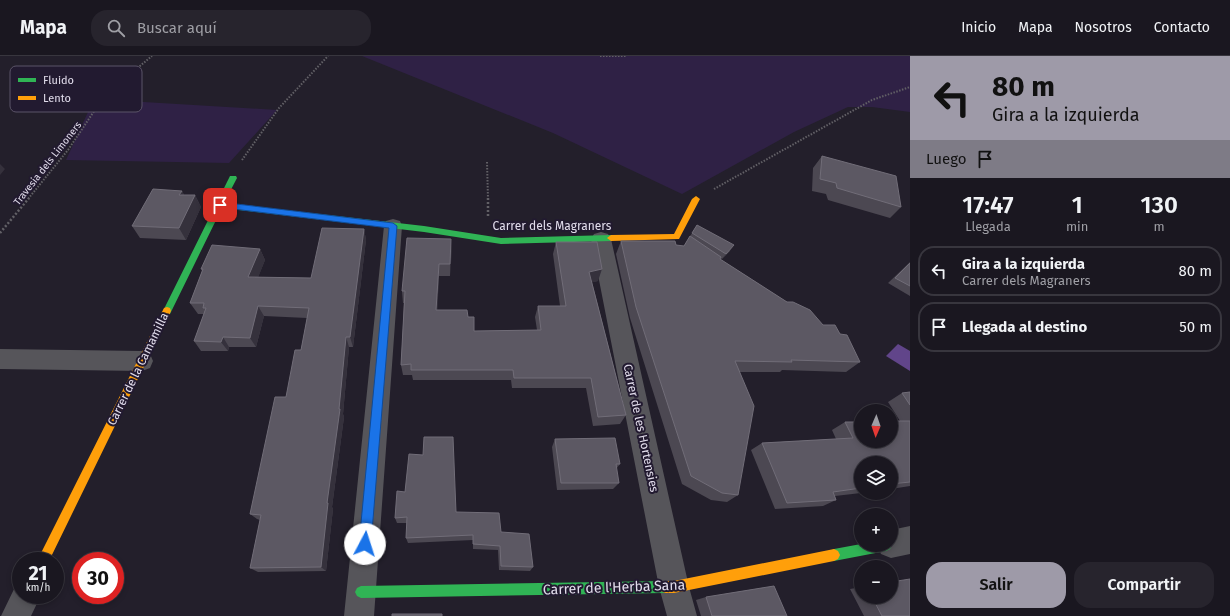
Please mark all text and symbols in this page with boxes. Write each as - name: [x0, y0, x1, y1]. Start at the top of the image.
- search box: [91, 10, 371, 46]
- text: Mapa: [20, 16, 67, 39]
- icon: search: [105, 17, 127, 39]
- text: Buscar aquí: [137, 19, 217, 37]
- text: Inicio: [961, 19, 996, 36]
- text: Mapa: [1018, 19, 1053, 36]
- text: Nosotros: [1075, 19, 1132, 36]
- text: Contacto: [1154, 19, 1210, 36]
- legend: [10, 66, 142, 112]
- text: 80 m: [992, 70, 1055, 103]
- icon: left: [926, 72, 978, 124]
- text: Fluido: [43, 74, 74, 87]
- text: Lento: [43, 92, 71, 105]
- text: Gira a la izquierda: [992, 104, 1140, 126]
- street label: Travesia dels Limoners: [11, 119, 84, 208]
- icon: arrive: [974, 148, 996, 170]
- text: Luego: [926, 150, 966, 168]
- pin: [203, 188, 237, 222]
- text: 17:47: [962, 191, 1014, 219]
- text: 1: [1072, 191, 1083, 219]
- text: 130: [1141, 191, 1178, 219]
- icon: arrive: [209, 194, 231, 216]
- street label: Carrer dels Magraners: [493, 219, 612, 233]
- text: Llegada: [965, 219, 1011, 234]
- text: min: [1066, 219, 1088, 234]
- text: m: [1154, 219, 1165, 234]
- text: Gira a la izquierda: [962, 255, 1085, 273]
- icon: left: [928, 260, 950, 282]
- text: 80 m: [1179, 262, 1212, 280]
- text: Carrer dels Magraners: [962, 273, 1091, 288]
- street label: Carrer de la Camamilla: [105, 310, 171, 428]
- icon: arrive: [928, 316, 950, 338]
- text: Llegada al destino: [962, 318, 1087, 336]
- text: 50 m: [1179, 318, 1212, 336]
- street label: Carrer de les Hortensies: [621, 363, 662, 494]
- north arrow: [854, 404, 898, 448]
- map controls: [854, 404, 898, 604]
- button: layers: [854, 456, 898, 500]
- button: +: [854, 508, 898, 552]
- position arrow: [344, 523, 386, 565]
- speed limit sign: 30: [72, 552, 124, 604]
- button: −: [854, 560, 898, 604]
- text: 21: [28, 561, 48, 585]
- button: Salir: [926, 562, 1066, 608]
- button: Compartir: [1074, 562, 1214, 608]
- street label: Carrer de l'Herba Sana: [543, 577, 685, 598]
- text: km/h: [26, 582, 50, 594]

